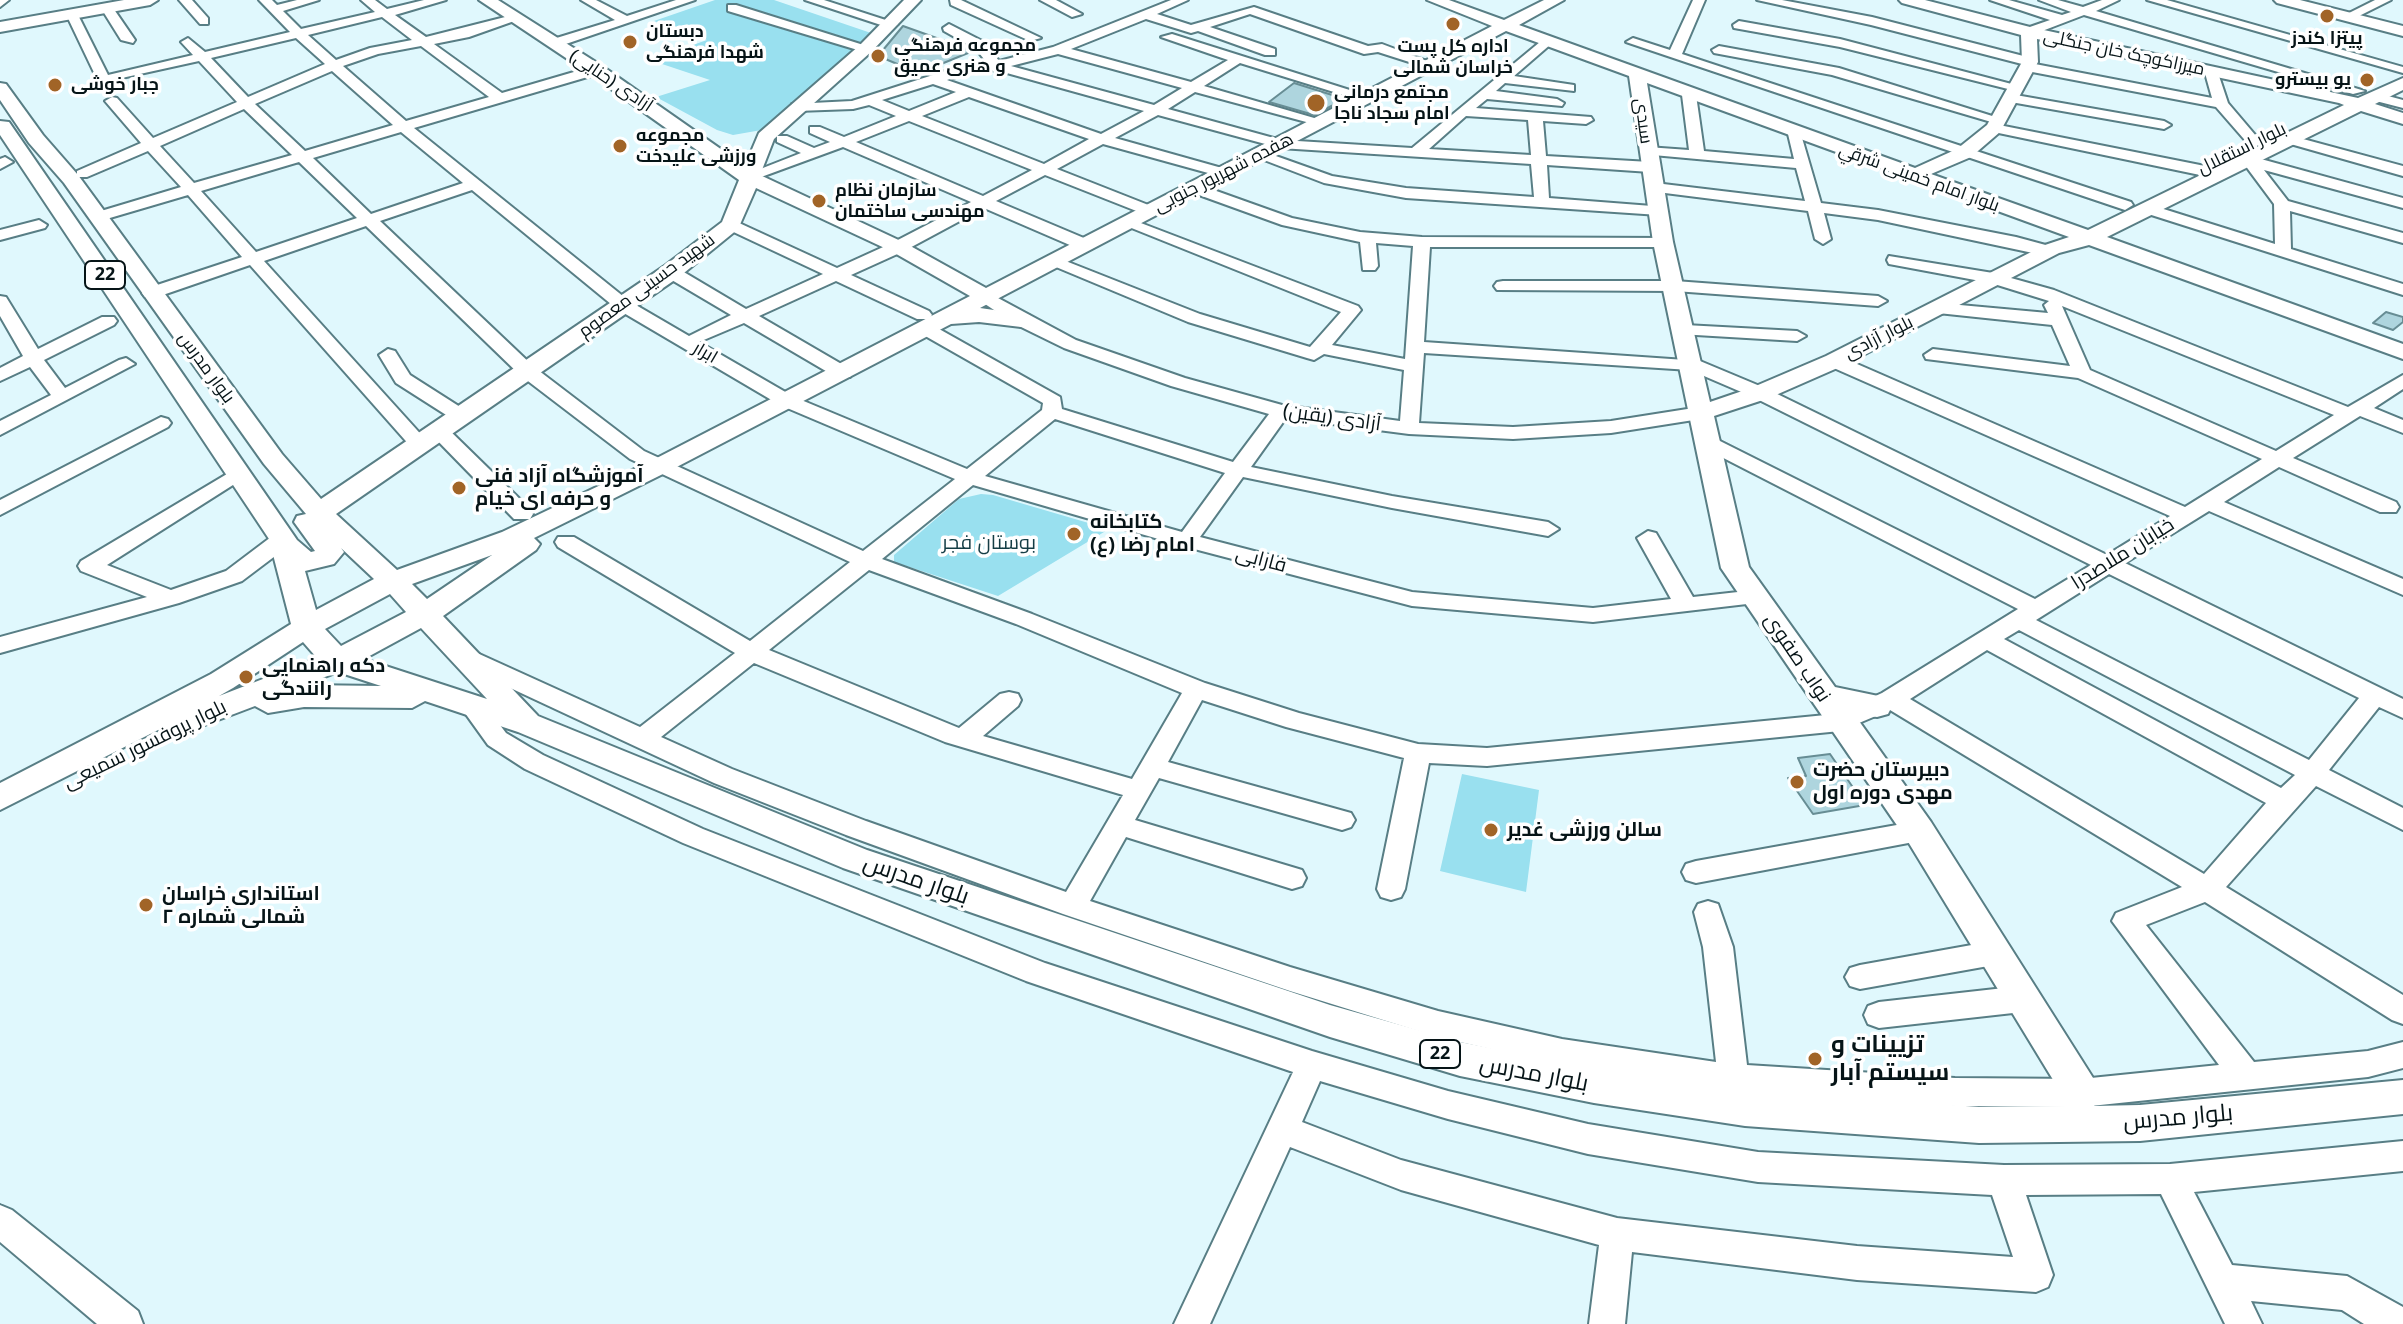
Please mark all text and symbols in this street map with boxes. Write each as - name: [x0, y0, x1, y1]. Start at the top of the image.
- marker: پیتزا کندز: [2318, 7, 2336, 25]
- marker: اداره کل پست خراسان شمالی: [1444, 15, 1462, 33]
- place label: دبستان شهدا فرهنگی: [646, 21, 764, 64]
- street label: میرزاکوچک خان جنگلی: [2041, 25, 2207, 81]
- place label: پیتزا کندز: [2291, 28, 2363, 50]
- marker: دبستان شهدا فرهنگی: [621, 33, 639, 51]
- place label: مجموعه فرهنگی و هنری عمیق: [894, 35, 1036, 78]
- place label: اداره کل پست خراسان شمالی: [1393, 36, 1513, 78]
- street label: آزادی (حنایی): [565, 45, 657, 117]
- marker: مجموعه فرهنگی و هنری عمیق: [869, 47, 887, 65]
- place label: یو بیسترو: [2275, 69, 2351, 91]
- marker: یو بیسترو: [2358, 71, 2376, 89]
- place label: جبار خوشی: [71, 74, 159, 96]
- marker: جبار خوشی: [46, 76, 64, 94]
- place label: مجتمع درمانی امام سجاد ناجا: [1334, 82, 1450, 124]
- marker: مجتمع درمانی امام سجاد ناجا: [1305, 92, 1327, 114]
- street label: سیدی: [1629, 97, 1657, 145]
- street label: بلوار استقلال: [2194, 118, 2290, 180]
- place label: مجموعه ورزشی علیدخت: [636, 125, 756, 168]
- street label: هفده شهریور جنوبی: [1151, 128, 1297, 218]
- marker: مجموعه ورزشی علیدخت: [611, 137, 629, 155]
- street label: بلوار امام خمینی شرقي: [1836, 139, 2002, 217]
- place label: سازمان نظام مهندسی ساختمان: [835, 180, 985, 222]
- marker: سازمان نظام مهندسی ساختمان: [810, 192, 828, 210]
- street label: شهید حسینی معصوم: [575, 229, 719, 343]
- road number: 22: [85, 261, 125, 289]
- street label: بلوار آزادی: [1841, 312, 1917, 364]
- street label: بلوار مدرس: [173, 328, 239, 408]
- street label: ابرار: [689, 337, 721, 369]
- street label: آزادی (یقین): [1281, 399, 1383, 437]
- place label: آموزشگاه آزاد فنی و حرفه ای خیام: [475, 464, 643, 511]
- marker: آموزشگاه آزاد فنی و حرفه ای خیام: [450, 479, 468, 497]
- place label: کتابخانه امام رضا (ع): [1090, 510, 1195, 557]
- street label: خیابان ملاصدرا: [2067, 513, 2179, 595]
- marker: کتابخانه امام رضا (ع): [1065, 525, 1083, 543]
- park label: بوستان فجر: [942, 531, 1036, 555]
- street label: فارابی: [1233, 542, 1289, 578]
- street label: نواب صفوی: [1759, 609, 1835, 707]
- place label: دکه راهنمایی رانندگی: [262, 654, 385, 701]
- marker: دکه راهنمایی رانندگی: [237, 668, 255, 686]
- street label: بلوار پروفسور سمیعی: [59, 695, 231, 795]
- place label: دبیرستان حضرت مهدی دوره اول: [1813, 758, 1953, 805]
- marker: دبیرستان حضرت مهدی دوره اول: [1788, 773, 1806, 791]
- place label: سالن ورزشی غدیر: [1507, 818, 1662, 842]
- marker: سالن ورزشی غدیر: [1482, 821, 1500, 839]
- street label: بلوار مدرس: [859, 848, 973, 912]
- place label: استانداری خراسان شمالی شماره ۲: [162, 882, 320, 929]
- marker: استانداری خراسان شمالی شماره ۲: [137, 896, 155, 914]
- place label: تزیینات و سیستم آبار: [1831, 1031, 1949, 1087]
- road number: 22: [1420, 1040, 1460, 1068]
- street label: بلوار مدرس: [1477, 1049, 1591, 1099]
- marker: تزیینات و سیستم آبار: [1806, 1050, 1824, 1068]
- street label: بلوار مدرس: [2122, 1099, 2234, 1137]

